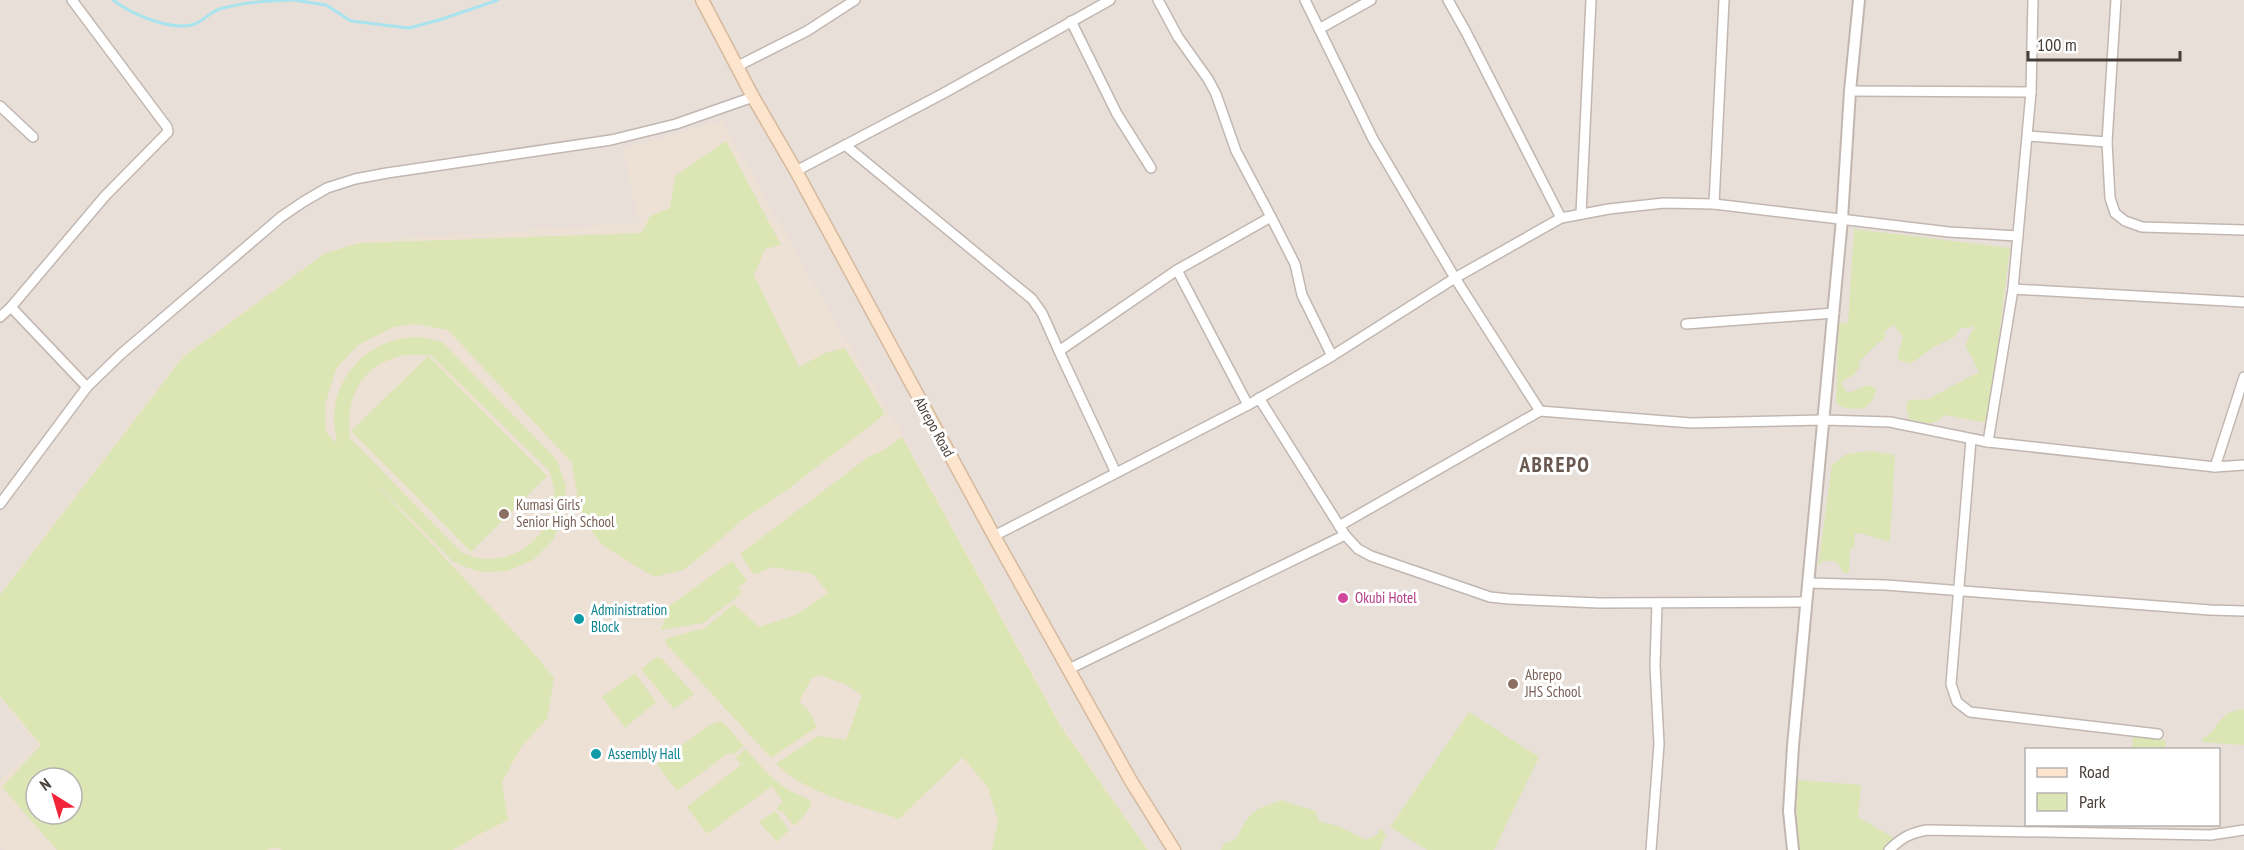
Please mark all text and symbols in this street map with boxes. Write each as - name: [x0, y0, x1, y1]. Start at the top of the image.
- scale bar: [2028, 24, 2180, 62]
- text: 100 m: [2037, 33, 2077, 56]
- street label: Abrepo Road: [910, 393, 959, 460]
- district label: ABREPO: [1519, 451, 1590, 478]
- place label: Kumasi Girls' Senior High School: [516, 495, 615, 531]
- marker: Kumasi Girls' Senior High School: [497, 507, 511, 521]
- place label: Okubi Hotel: [1355, 588, 1417, 607]
- marker: Okubi Hotel: [1336, 591, 1350, 605]
- place label: Administration Block: [591, 600, 667, 636]
- marker: Administration Block: [572, 612, 586, 626]
- place label: Abrepo JHS School: [1524, 665, 1582, 701]
- marker: Abrepo JHS School: [1506, 677, 1520, 691]
- place label: Assembly Hall: [608, 744, 681, 763]
- marker: Assembly Hall: [589, 747, 603, 761]
- legend: [2025, 748, 2220, 826]
- text: Road: [2079, 760, 2110, 783]
- north arrow: [24, 766, 84, 826]
- text: N: [36, 773, 54, 795]
- text: Park: [2079, 790, 2106, 813]

